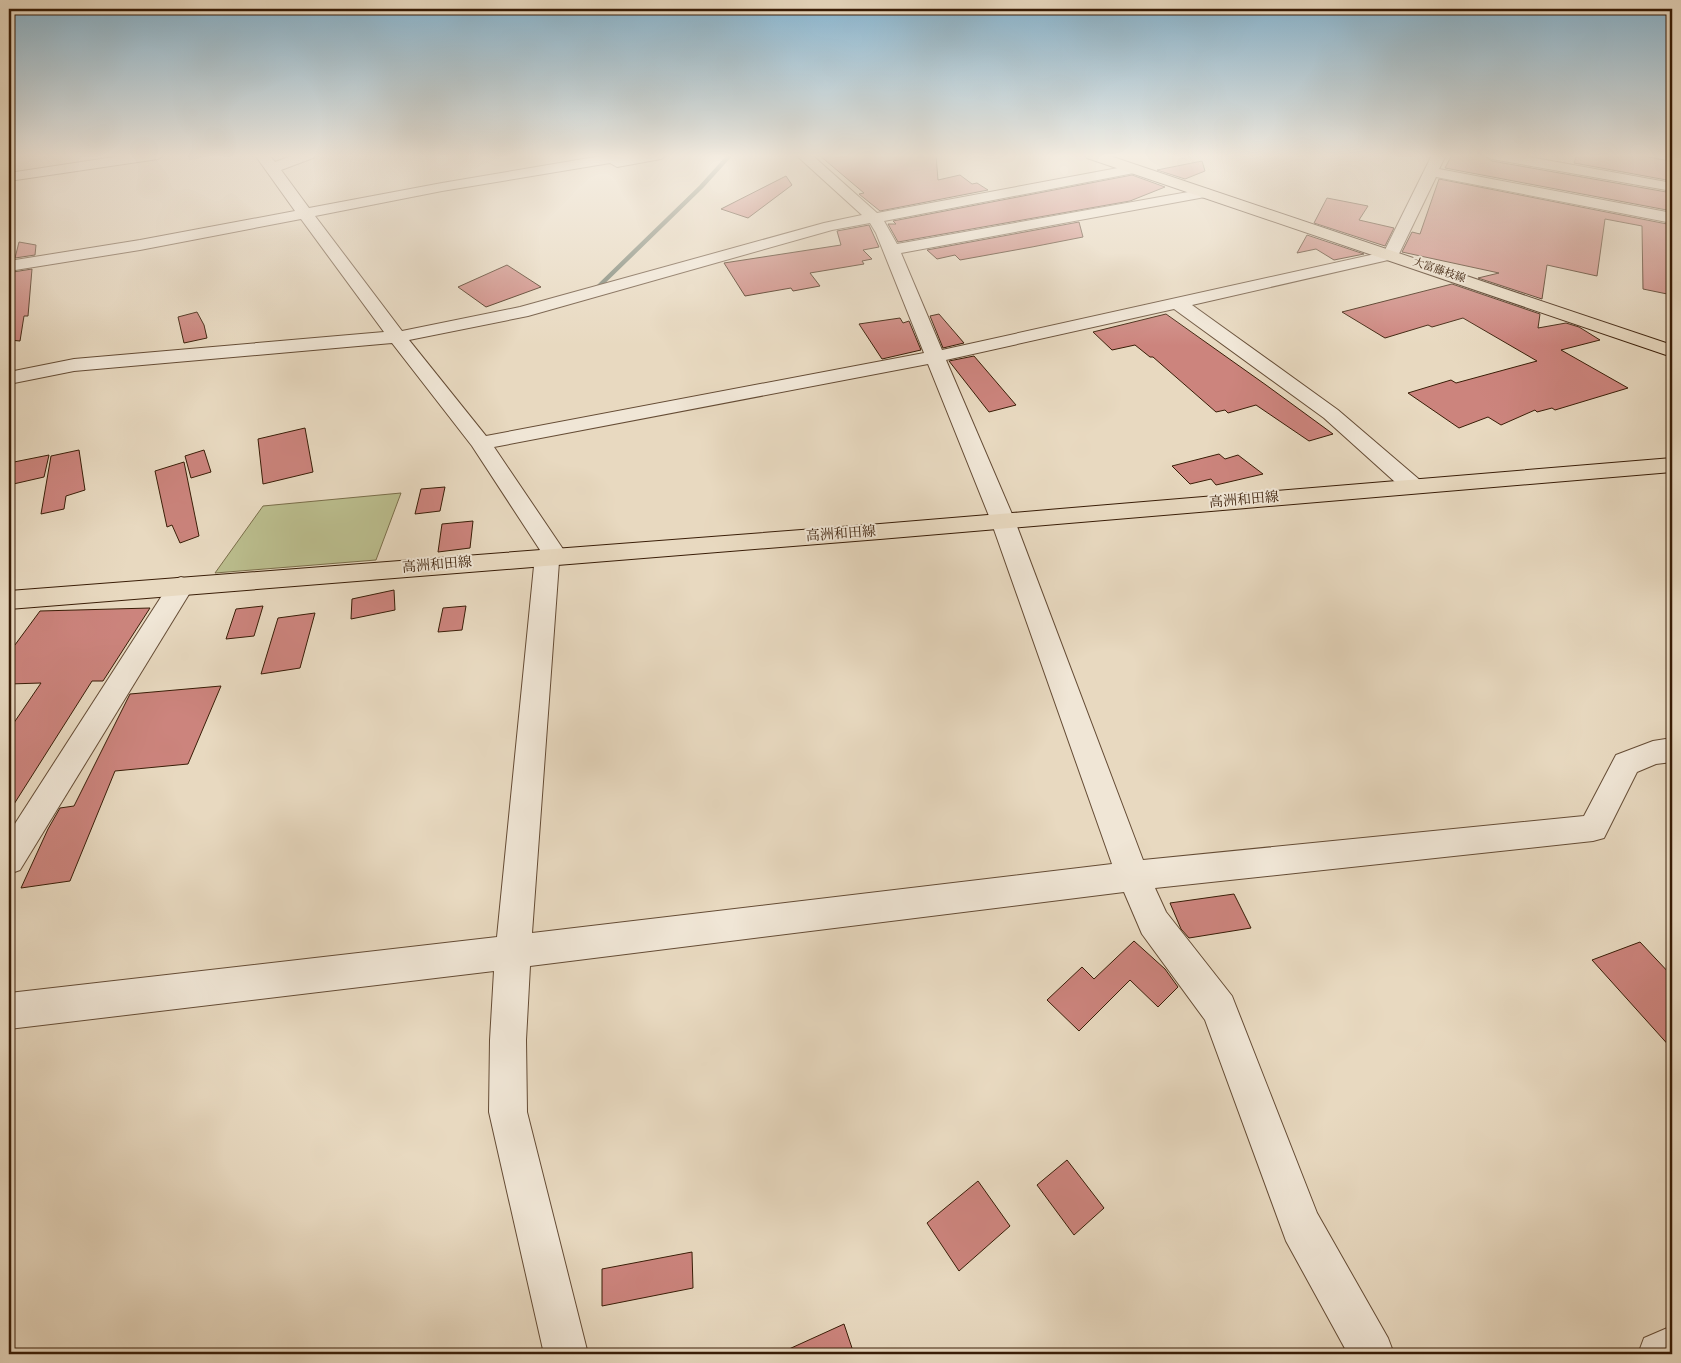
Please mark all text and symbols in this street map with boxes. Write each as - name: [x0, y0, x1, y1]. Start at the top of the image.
- street label: 大富藤枝線: [1411, 255, 1467, 285]
- street label: 高洲和田線: [1208, 489, 1279, 510]
- street label: 高洲和田線: [806, 524, 876, 543]
- street label: 高洲和田線: [401, 554, 472, 575]

